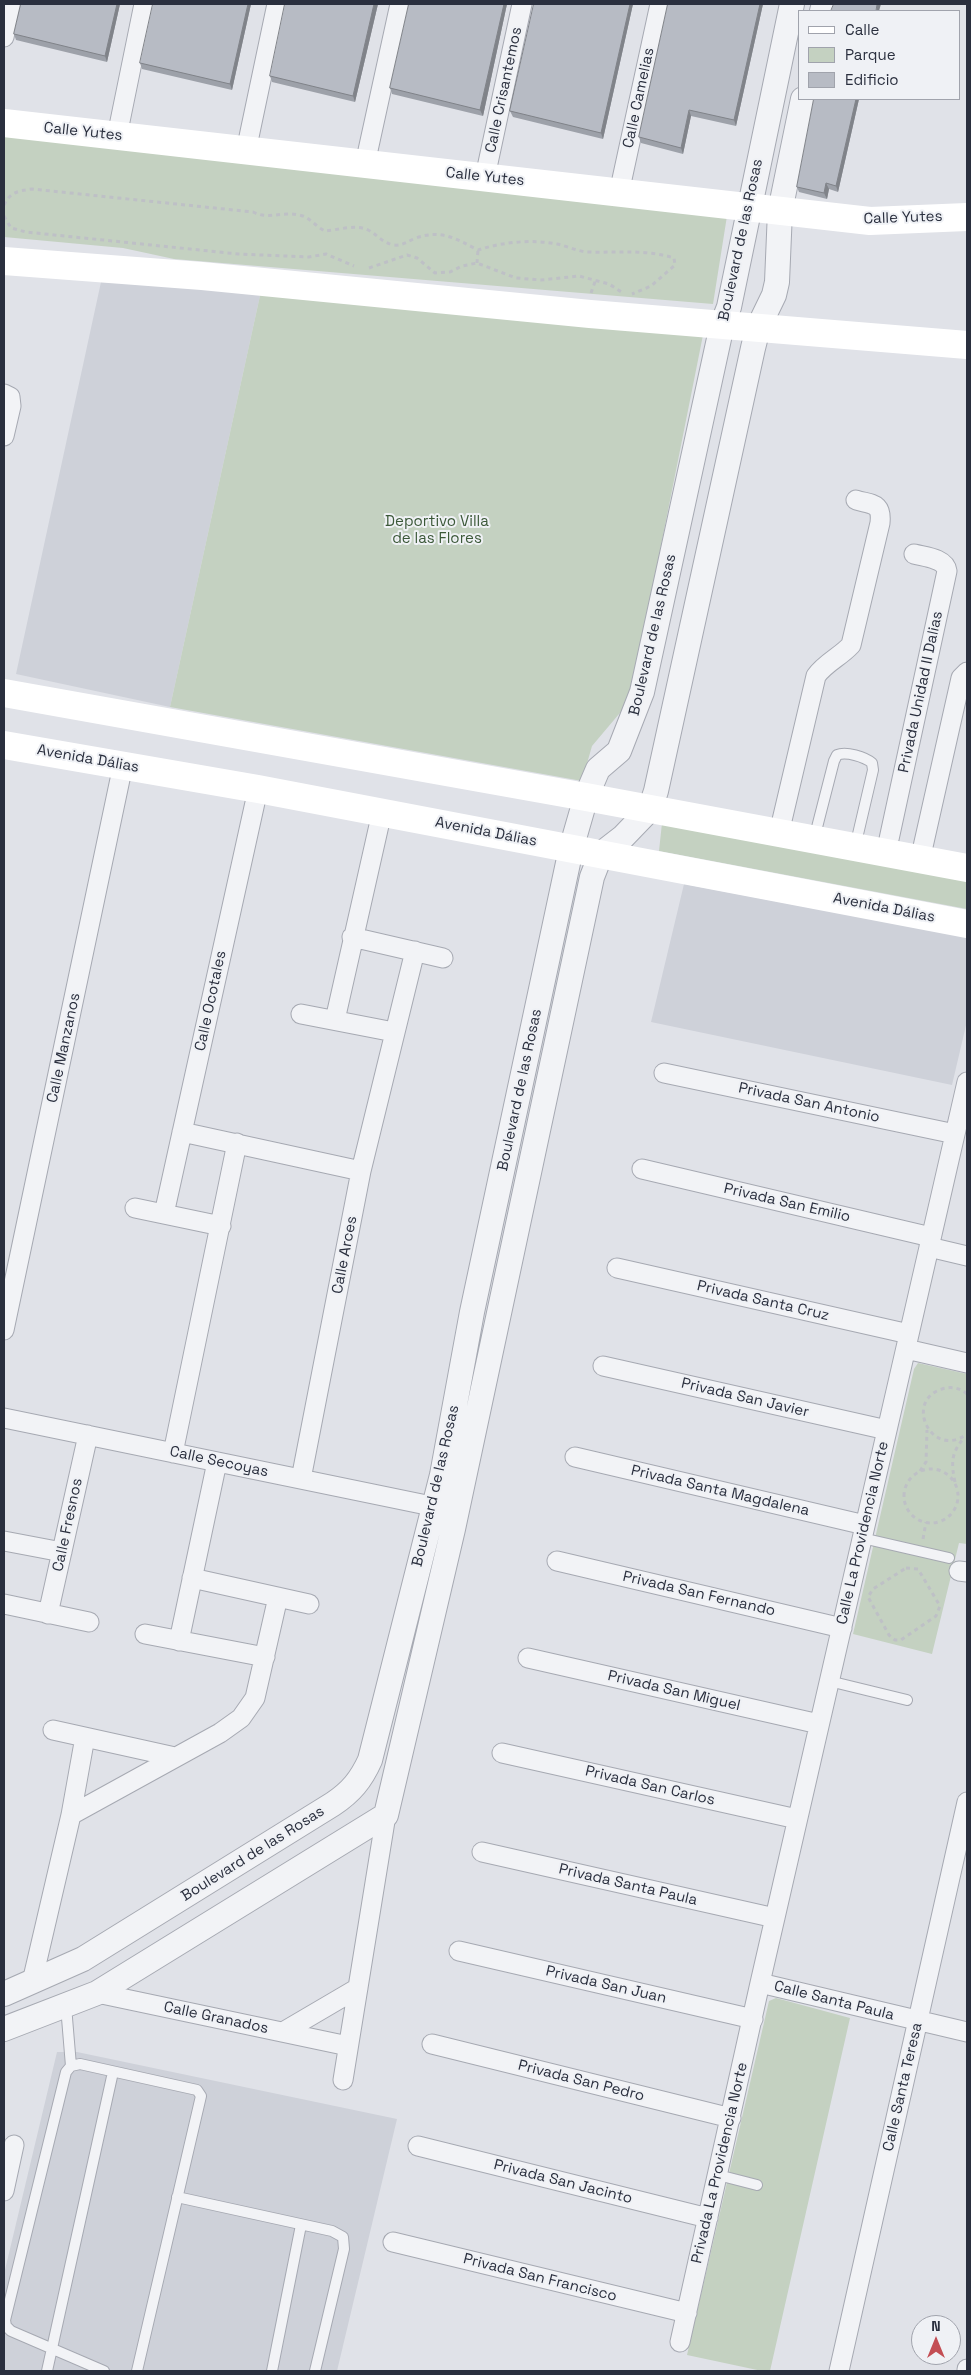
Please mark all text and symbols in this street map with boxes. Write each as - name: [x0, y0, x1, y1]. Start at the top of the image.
- legend: [798, 10, 961, 100]
- text: Calle: [845, 20, 880, 39]
- street label: Calle Crisantemos: [482, 25, 526, 155]
- text: Parque: [845, 45, 896, 64]
- street label: Calle Camelias: [620, 46, 658, 150]
- text: Edificio: [845, 70, 899, 89]
- street label: Calle Yutes: [43, 119, 123, 145]
- street label: Boulevard de las Rosas: [715, 157, 767, 323]
- street label: Calle Yutes: [445, 164, 525, 190]
- street label: Calle Yutes: [863, 208, 943, 228]
- park label: Deportivo Villa de las Flores: [385, 513, 489, 548]
- street label: Boulevard de las Rosas: [626, 552, 680, 718]
- street label: Privada Unidad II Dalias: [895, 610, 947, 774]
- street label: Avenida Dálias: [36, 741, 140, 777]
- street label: Avenida Dálias: [434, 813, 538, 851]
- street label: Avenida Dálias: [832, 889, 936, 927]
- street label: Calle Ocotales: [192, 949, 230, 1053]
- street label: Calle Manzanos: [44, 991, 84, 1105]
- street label: Boulevard de las Rosas: [494, 1007, 546, 1173]
- street label: Privada San Antonio: [737, 1079, 881, 1127]
- street label: Privada San Emilio: [722, 1180, 852, 1226]
- street label: Calle Arces: [329, 1215, 361, 1295]
- street label: Privada Santa Cruz: [695, 1277, 831, 1325]
- street label: Privada San Javier: [679, 1375, 811, 1421]
- street label: Boulevard de las Rosas: [409, 1403, 463, 1569]
- street label: Calle La Providencia Norte: [833, 1440, 893, 1626]
- street label: Calle Secoyas: [168, 1443, 270, 1481]
- street label: Privada Santa Magdalena: [629, 1462, 811, 1520]
- street label: Calle Fresnos: [49, 1477, 87, 1573]
- street label: Privada San Fernando: [621, 1568, 777, 1620]
- street label: Privada San Miguel: [606, 1667, 742, 1715]
- street label: Privada San Carlos: [583, 1762, 717, 1810]
- street label: Boulevard de las Rosas: [178, 1803, 328, 1905]
- street label: Privada Santa Paula: [557, 1860, 699, 1910]
- street label: Privada San Juan: [544, 1962, 668, 2008]
- street label: Calle Santa Paula: [772, 1977, 896, 2025]
- street label: Calle Granados: [162, 1998, 270, 2038]
- street label: Calle Santa Teresa: [879, 2021, 927, 2153]
- street label: Privada San Pedro: [516, 2057, 646, 2105]
- street label: Privada La Providencia Norte: [688, 2061, 752, 2265]
- street label: Privada San Jacinto: [492, 2156, 634, 2208]
- street label: Privada San Francisco: [461, 2250, 619, 2306]
- north arrow: [911, 2315, 961, 2365]
- text: N: [931, 2317, 941, 2335]

